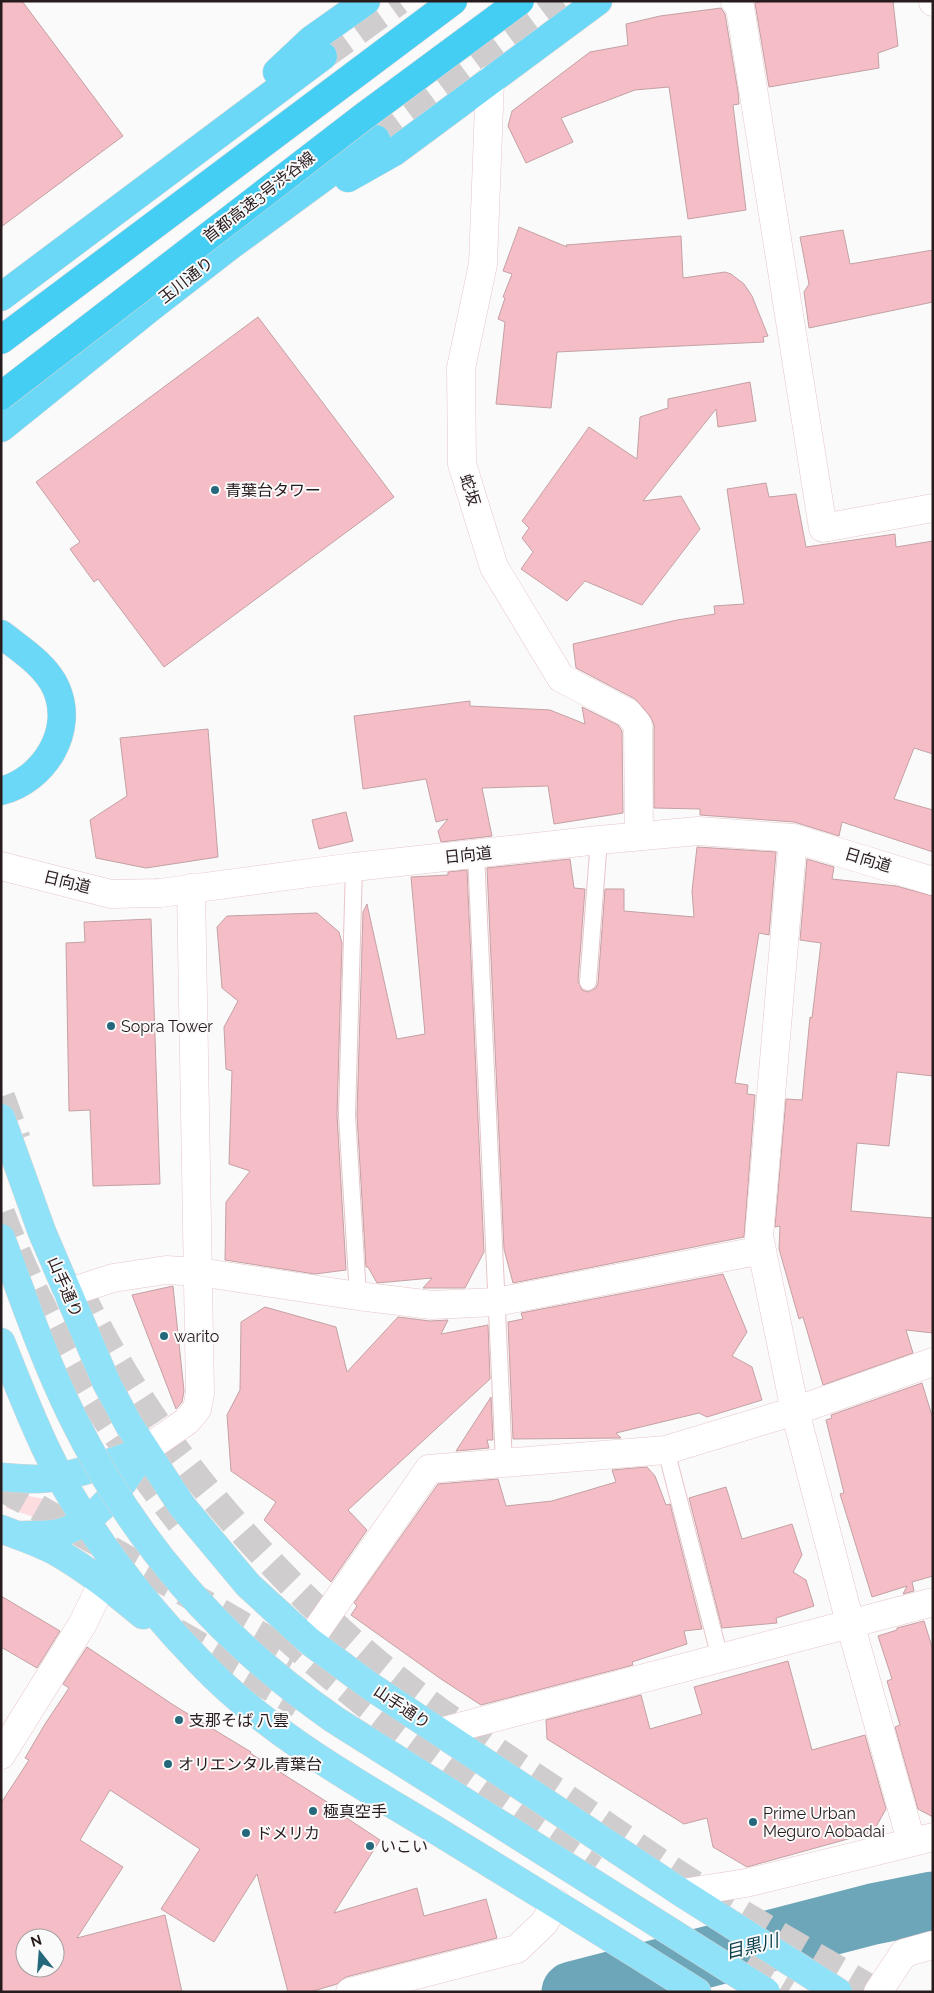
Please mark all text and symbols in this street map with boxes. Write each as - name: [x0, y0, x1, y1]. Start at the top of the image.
- street label: 首都高速3号渋谷線: [199, 147, 319, 247]
- street label: 玉川通り: [155, 253, 217, 307]
- street label: 蛇坂: [456, 472, 484, 508]
- place label: 青葉台タワー: [225, 481, 321, 500]
- marker: 青葉台タワー: [209, 484, 221, 496]
- street label: 日向道: [443, 843, 493, 867]
- street label: 日向道: [842, 844, 894, 876]
- street label: 日向道: [41, 867, 93, 897]
- place label: Sopra Tower: [121, 1017, 213, 1036]
- marker: Sopra Tower: [105, 1020, 117, 1032]
- street label: 山手通り: [44, 1254, 86, 1320]
- place label: warito: [174, 1327, 219, 1346]
- marker: warito: [158, 1330, 170, 1342]
- street label: 山手通り: [370, 1681, 434, 1733]
- place label: 支那そば 八雲: [189, 1711, 289, 1730]
- marker: 支那そば 八雲: [173, 1714, 185, 1726]
- place label: オリエンタル青葉台: [178, 1755, 322, 1774]
- marker: オリエンタル青葉台: [162, 1758, 174, 1770]
- place label: 極真空手: [323, 1802, 387, 1821]
- place label: Prime Urban Meguro Aobadai: [763, 1804, 885, 1841]
- marker: 極真空手: [307, 1805, 319, 1817]
- marker: Prime Urban Meguro Aobadai: [747, 1816, 759, 1828]
- place label: ドメリカ: [256, 1824, 320, 1843]
- marker: ドメリカ: [240, 1827, 252, 1839]
- place label: いこい: [380, 1837, 428, 1856]
- marker: いこい: [364, 1840, 376, 1852]
- north arrow: [15, 1928, 65, 1978]
- water label: 目黒川: [723, 1929, 783, 1963]
- text: N: [29, 1931, 44, 1950]

